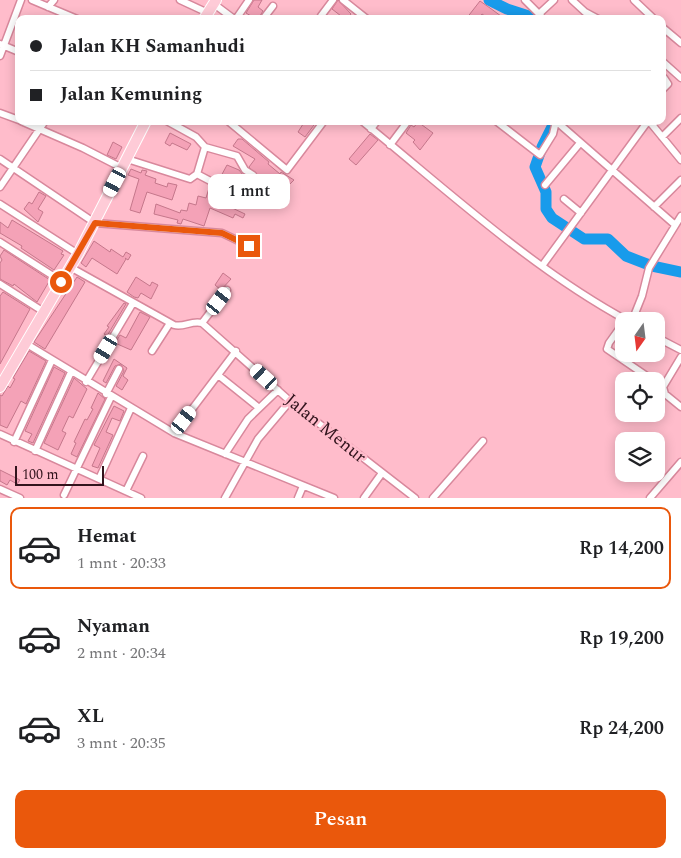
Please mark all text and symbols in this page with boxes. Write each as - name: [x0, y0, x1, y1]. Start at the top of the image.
- text: Jalan KH Samanhudi: [60, 32, 245, 61]
- text: Jalan Kemuning: [60, 80, 202, 109]
- car: [101, 165, 128, 199]
- callout: 1 mnt: [208, 174, 290, 208]
- text: 1 mnt: [228, 179, 270, 203]
- route end: [238, 235, 260, 257]
- route start: [50, 271, 72, 293]
- car: [203, 285, 234, 317]
- north arrow: [615, 312, 665, 362]
- map controls: [615, 312, 665, 482]
- car: [91, 332, 120, 366]
- car: [247, 361, 280, 393]
- button: locate: [615, 372, 665, 422]
- street label: Jalan Menur: [279, 387, 372, 470]
- car: [168, 404, 199, 436]
- button: layers: [615, 432, 665, 482]
- scale bar: [15, 463, 104, 486]
- text: 100 m: [22, 464, 59, 485]
- text: Hemat: [77, 522, 137, 551]
- icon: car: [17, 526, 62, 571]
- text: Rp 14,200: [579, 534, 664, 563]
- text: 1 mnt · 20:33: [77, 551, 166, 575]
- text: Nyaman: [77, 612, 150, 641]
- icon: car: [17, 616, 62, 661]
- text: Rp 19,200: [579, 624, 664, 653]
- text: 2 mnt · 20:34: [77, 641, 166, 665]
- text: XL: [77, 702, 104, 731]
- icon: car: [17, 706, 62, 751]
- text: Rp 24,200: [579, 714, 664, 743]
- text: 3 mnt · 20:35: [77, 731, 166, 755]
- button: Pesan: [15, 790, 666, 848]

